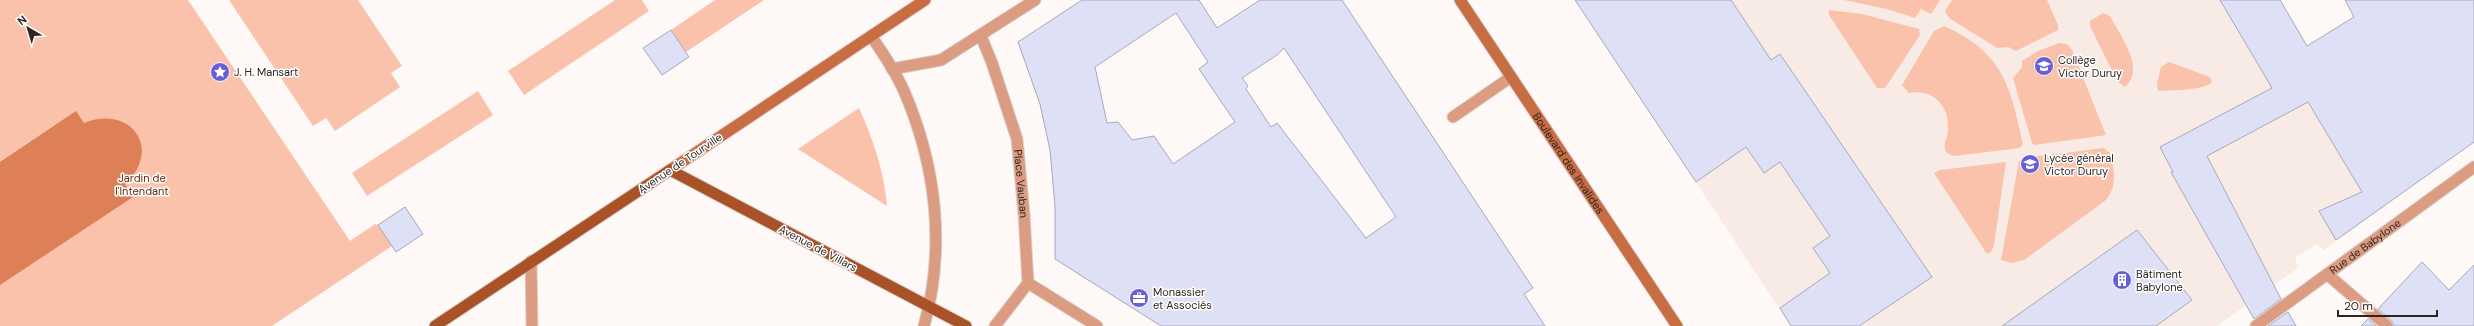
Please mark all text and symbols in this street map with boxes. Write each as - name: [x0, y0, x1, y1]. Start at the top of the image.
- north arrow: [8, 8, 48, 48]
- text: N: [14, 12, 29, 28]
- place label: Collège Victor Duruy: [2058, 53, 2122, 80]
- school or university icon: Collège Victor Duruy: [2033, 55, 2055, 77]
- place icon: J. H. Mansart: [209, 61, 231, 83]
- place label: J. H. Mansart: [234, 65, 298, 79]
- street label: Boulevard des Invalides: [1530, 110, 1607, 217]
- street label: Avenue de Tourville: [635, 130, 725, 196]
- street label: Place Vauban: [1011, 149, 1031, 218]
- place label: Lycée général Victor Duruy: [2044, 151, 2114, 178]
- school or university icon: Lycée général Victor Duruy: [2019, 153, 2041, 175]
- park label: Jardin de l'Intendant: [115, 171, 169, 198]
- street label: Rue de Babylone: [2327, 216, 2403, 277]
- street label: Avenue de Villars: [776, 221, 860, 275]
- place label: Bâtiment Babylone: [2136, 267, 2183, 294]
- building icon: Bâtiment Babylone: [2111, 269, 2133, 291]
- place label: Monassier et Associés: [1153, 285, 1212, 312]
- office icon: Monassier et Associés: [1128, 287, 1150, 309]
- scale bar: [2338, 292, 2437, 318]
- text: 20 m: [2344, 298, 2373, 314]

